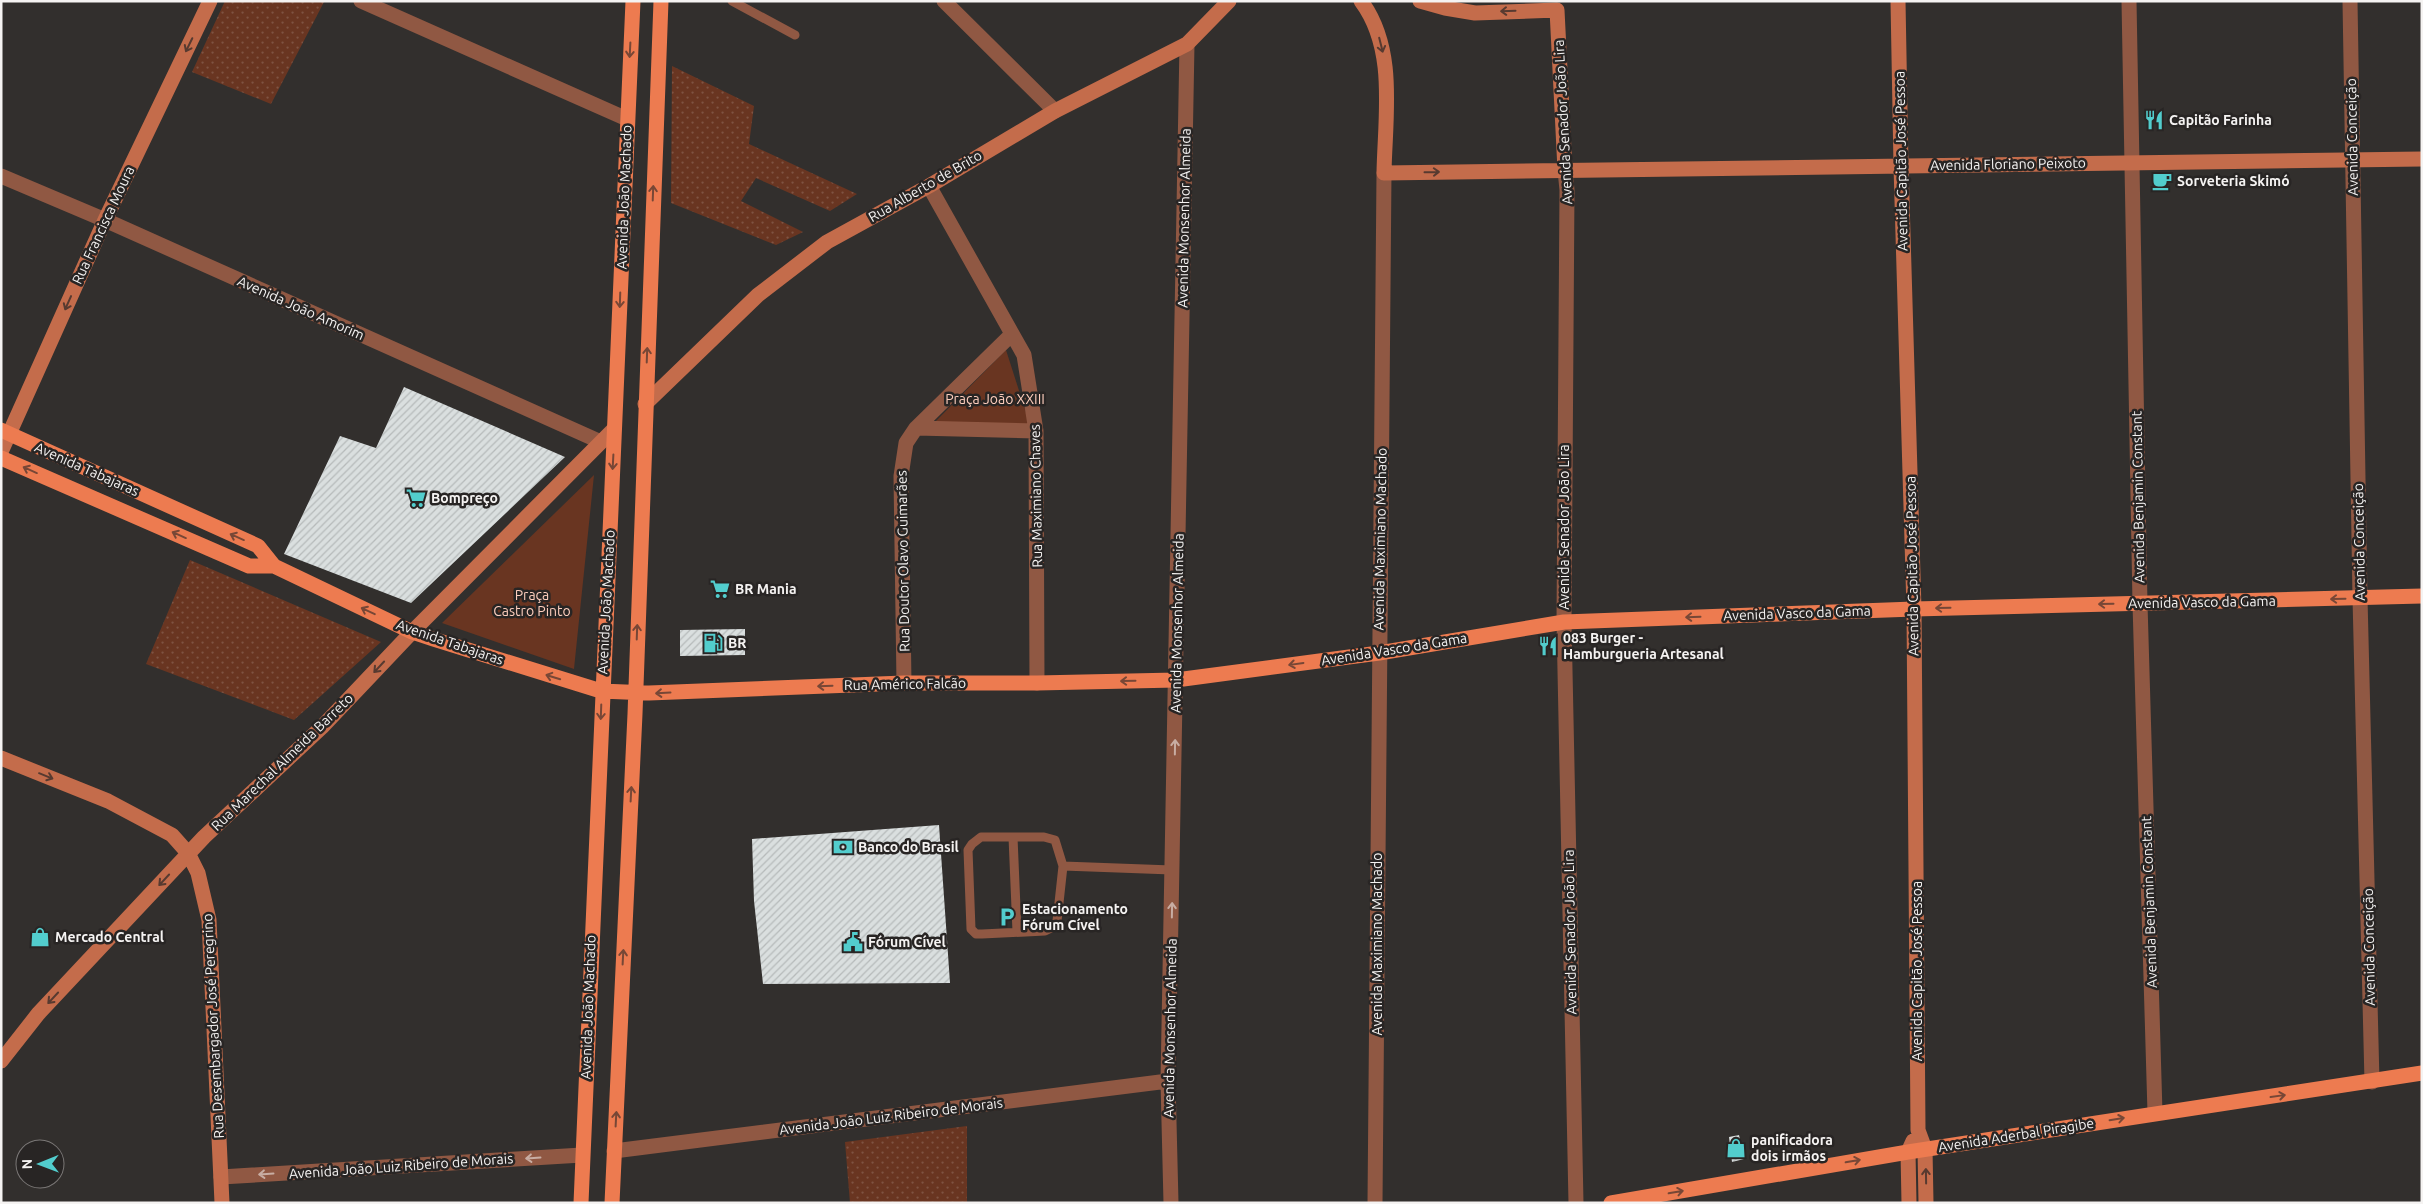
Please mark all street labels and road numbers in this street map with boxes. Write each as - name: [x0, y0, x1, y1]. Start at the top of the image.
- street label: Avenida Senador João Lira: [1551, 39, 1575, 205]
- street label: Avenida Capitão José Pessoa: [1891, 71, 1911, 251]
- street label: Avenida Conceição: [2343, 78, 2361, 196]
- street label: Avenida João Machado: [613, 124, 635, 270]
- street label: Avenida Monsenhor Almeida: [1174, 128, 1194, 308]
- street label: Rua Alberto de Brito: [865, 147, 985, 225]
- street label: Avenida Floriano Peixoto: [1930, 155, 2086, 173]
- street label: Rua Francisca Moura: [69, 163, 137, 287]
- street label: Avenida João Amorim: [235, 273, 367, 343]
- street label: Avenida Benjamin Constant: [2128, 410, 2148, 583]
- street label: Rua Maximiano Chaves: [1027, 424, 1045, 568]
- street label: Avenida Tabajaras: [32, 439, 142, 499]
- street label: Avenida Senador João Lira: [1556, 444, 1572, 610]
- street label: Avenida Maximiano Machado: [1370, 447, 1390, 631]
- street label: Rua Doutor Olavo Guimarães: [893, 470, 913, 652]
- street label: Avenida Capitão José Pessoa: [1902, 476, 1922, 656]
- street label: Avenida Conceição: [2350, 483, 2368, 601]
- street label: Avenida João Machado: [594, 529, 618, 675]
- street label: Avenida Monsenhor Almeida: [1167, 533, 1187, 713]
- street label: Avenida Vasco da Gama: [2128, 593, 2276, 611]
- street label: Avenida Vasco da Gama: [1723, 602, 1871, 624]
- street label: Avenida Tabajaras: [394, 616, 506, 668]
- street label: Avenida Vasco da Gama: [1320, 630, 1468, 668]
- street label: Rua Américo Falcão: [844, 675, 966, 693]
- street label: Rua Marechal Almeida Barreto: [208, 690, 356, 834]
- street label: Avenida Benjamin Constant: [2138, 815, 2160, 988]
- street label: Avenida Senador João Lira: [1561, 849, 1579, 1015]
- street label: Avenida Maximiano Machado: [1369, 853, 1385, 1035]
- street label: Avenida Capitão José Pessoa: [1909, 881, 1925, 1061]
- street label: Avenida Conceição: [2360, 888, 2378, 1006]
- street label: Rua Desembargador José Peregrino: [199, 913, 227, 1139]
- street label: Avenida João Machado: [577, 934, 599, 1080]
- street label: Avenida Monsenhor Almeida: [1160, 938, 1180, 1118]
- street label: Avenida João Luiz Ribeiro de Morais: [778, 1094, 1004, 1138]
- street label: Avenida Aderbal Piragibe: [1937, 1115, 2095, 1155]
- street label: Avenida João Luiz Ribeiro de Morais: [288, 1150, 514, 1182]

